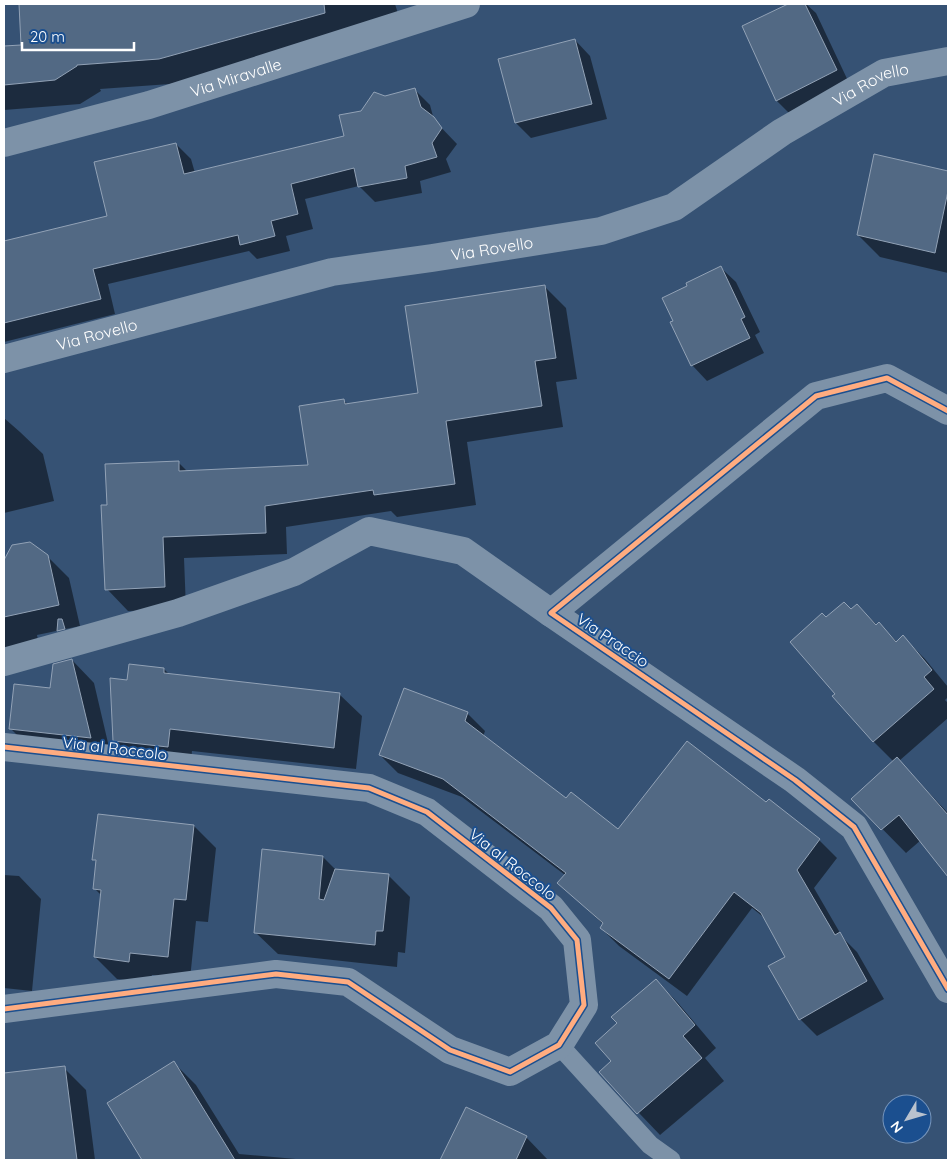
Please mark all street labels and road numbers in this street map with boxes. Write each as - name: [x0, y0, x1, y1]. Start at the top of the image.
- street label: Via Miravalle: [188, 53, 284, 101]
- street label: Via Rovello: [829, 59, 910, 111]
- street label: Via Rovello: [450, 232, 534, 265]
- street label: Via Rovello: [54, 314, 139, 355]
- street label: Via Praccio: [573, 609, 653, 671]
- street label: Via al Roccolo: [61, 732, 169, 764]
- street label: Via al Roccolo: [465, 824, 561, 904]

